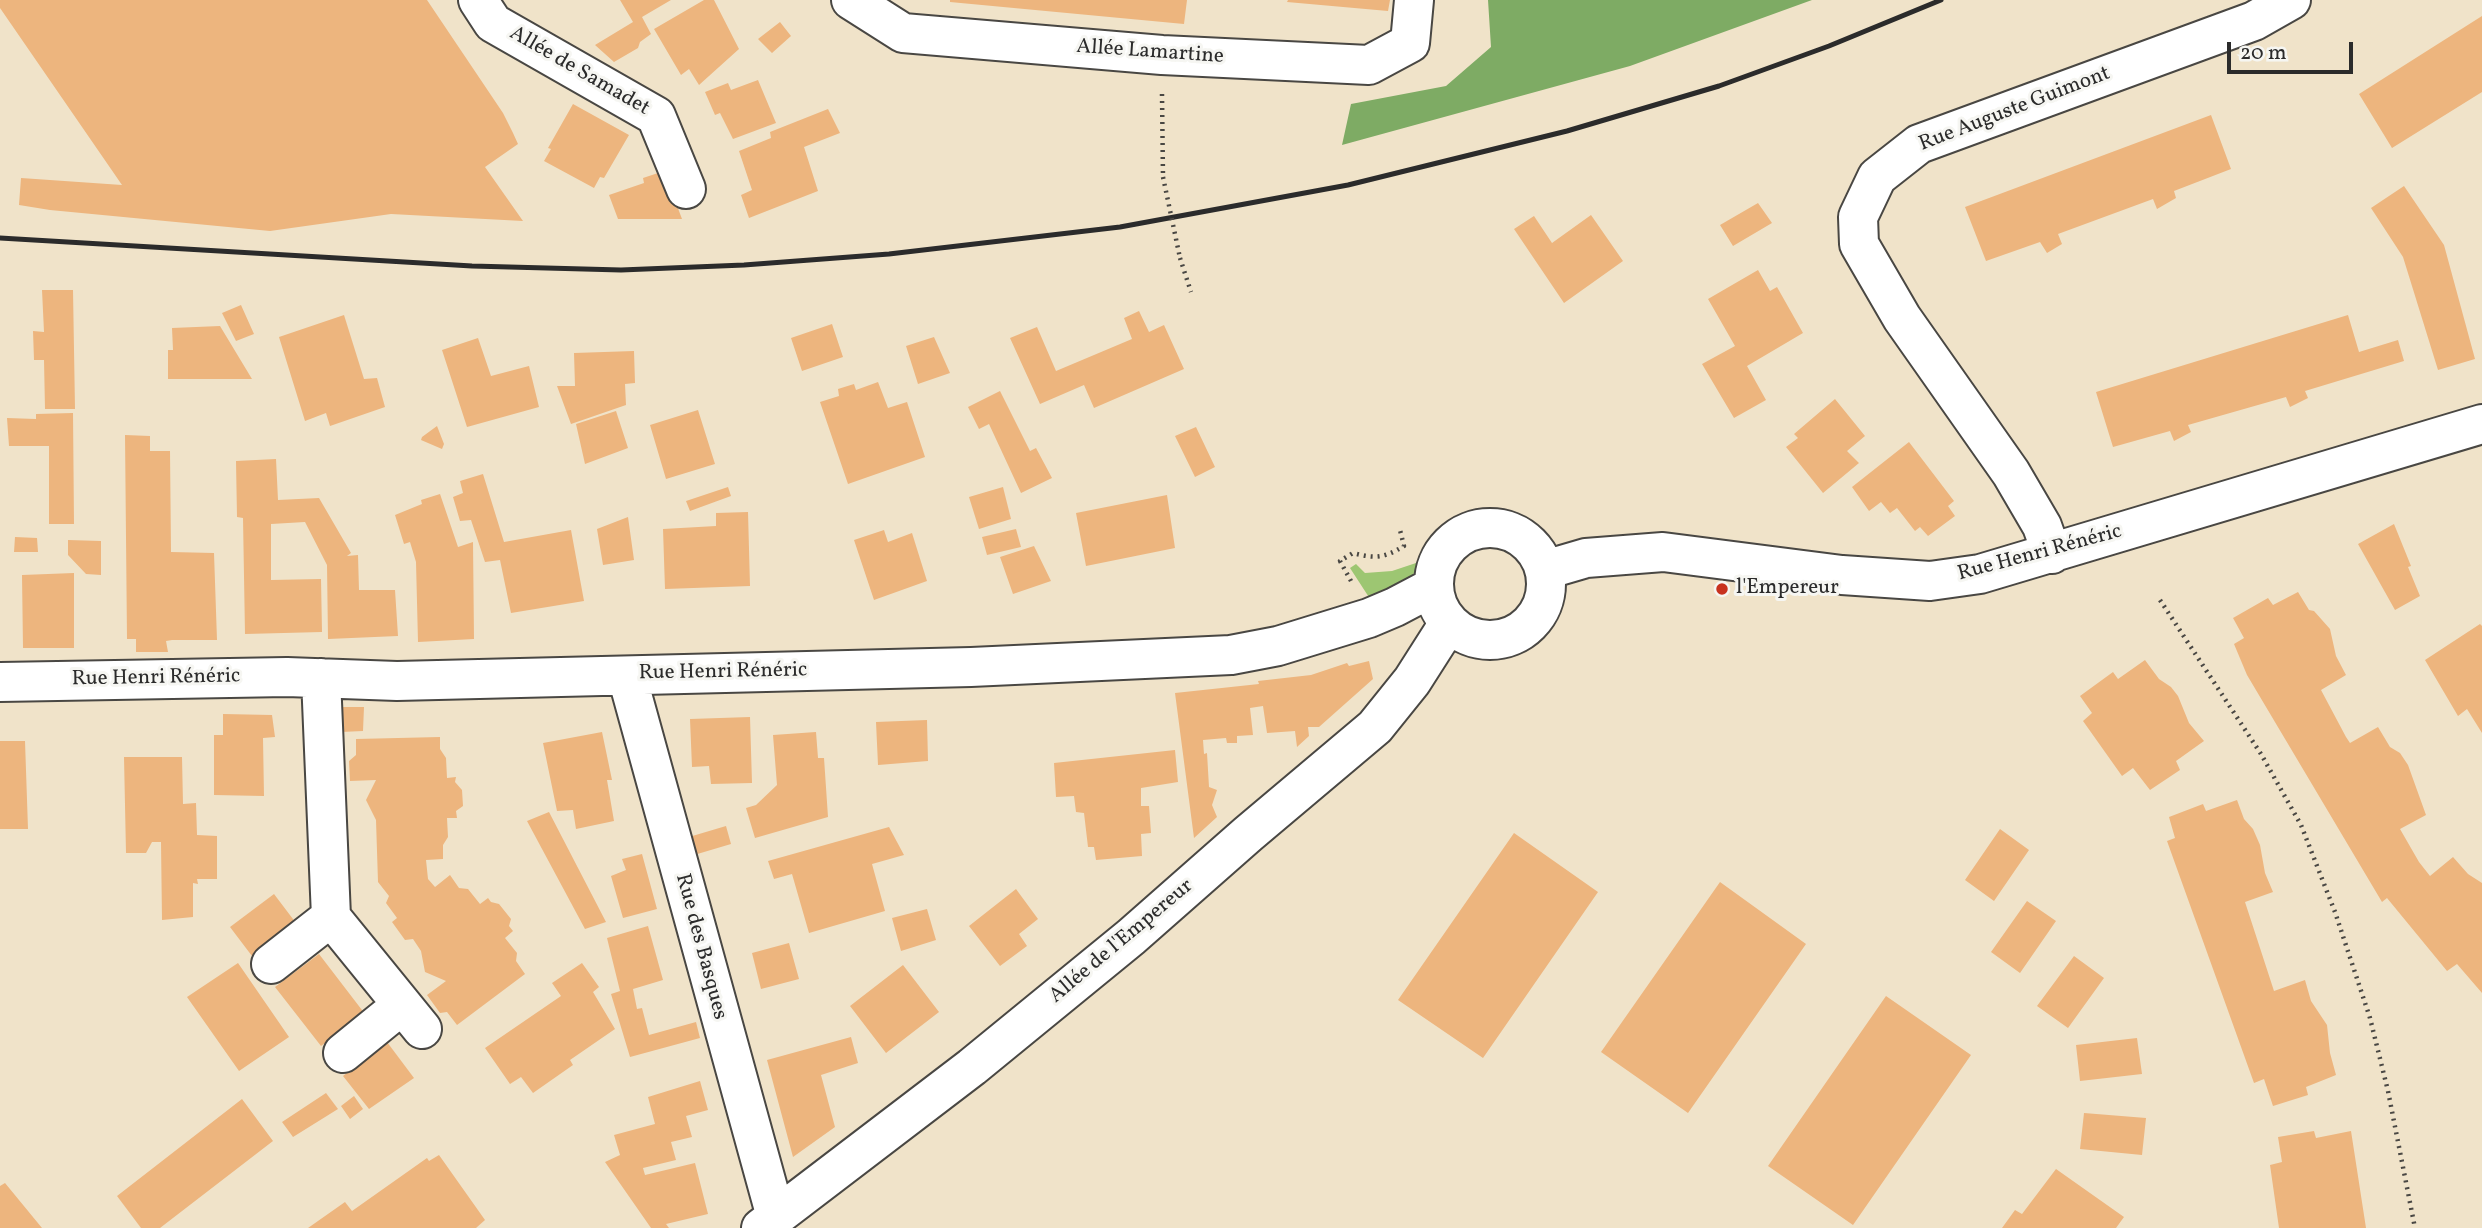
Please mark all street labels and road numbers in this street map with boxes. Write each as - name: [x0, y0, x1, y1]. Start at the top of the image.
- street label: Allée de Samadet: [504, 22, 654, 122]
- street label: Allée Lamartine: [1075, 35, 1225, 71]
- street label: Rue Auguste Guimont: [1916, 62, 2114, 158]
- street label: Rue Henri Rénéric: [1955, 520, 2125, 588]
- street label: Rue Henri Rénéric: [638, 659, 808, 687]
- street label: Rue Henri Rénéric: [71, 665, 241, 693]
- street label: Rue des Basques: [668, 871, 732, 1023]
- street label: Allée de l'Empereur: [1045, 874, 1199, 1010]

